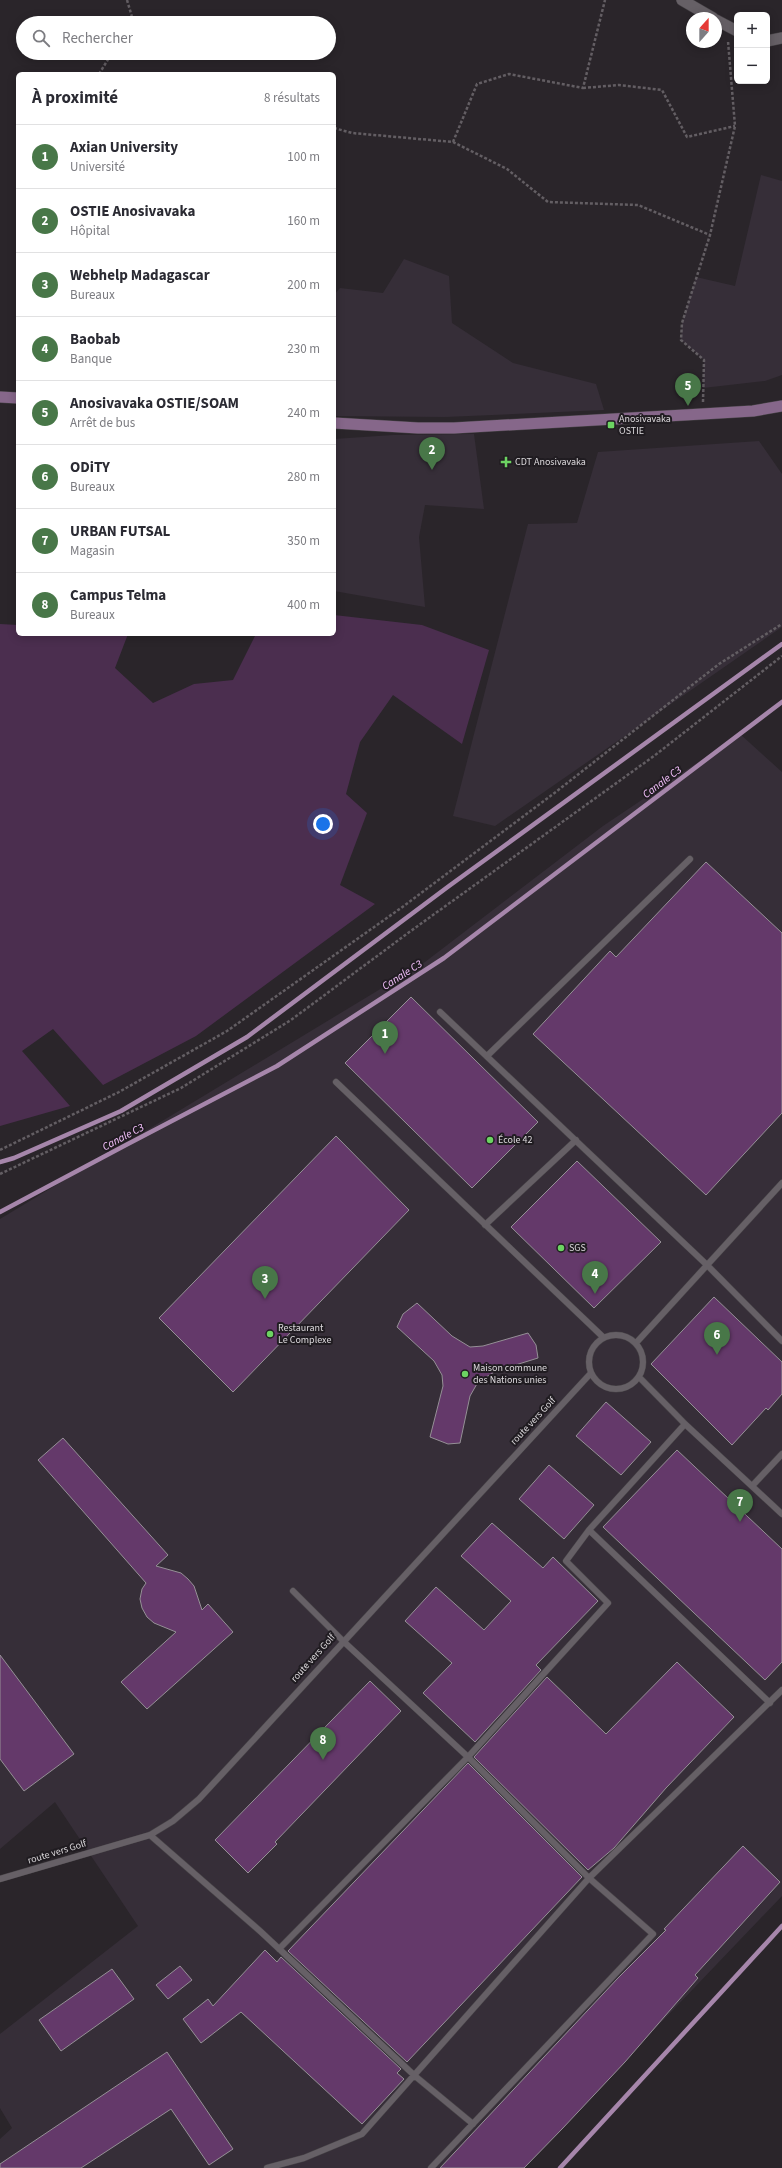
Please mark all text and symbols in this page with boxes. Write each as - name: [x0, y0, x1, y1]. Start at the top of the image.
- north arrow: [686, 12, 722, 48]
- map controls: [734, 12, 770, 84]
- button: +: [734, 12, 770, 48]
- search box: [16, 16, 336, 60]
- icon: search: [30, 27, 52, 49]
- text: Rechercher: [62, 28, 133, 49]
- button: −: [734, 48, 770, 84]
- text: À proximité: [32, 86, 118, 110]
- text: 8 résultats: [264, 89, 320, 107]
- text: Axian University: [70, 137, 178, 158]
- text: 1: [42, 148, 48, 166]
- text: 100 m: [287, 148, 320, 166]
- text: Université: [70, 158, 125, 176]
- text: OSTIE Anosivavaka: [70, 201, 195, 222]
- text: 2: [42, 212, 48, 230]
- text: 160 m: [287, 212, 320, 230]
- text: Hôpital: [70, 222, 110, 240]
- text: Webhelp Madagascar: [70, 265, 210, 286]
- text: 3: [42, 276, 48, 294]
- text: 200 m: [287, 276, 320, 294]
- text: Bureaux: [70, 286, 115, 304]
- text: Baobab: [70, 329, 120, 350]
- text: 4: [42, 340, 48, 358]
- text: 230 m: [287, 340, 320, 358]
- text: Banque: [70, 350, 112, 368]
- pin: 5: [675, 373, 701, 406]
- text: Anosivavaka OSTIE/SOAM: [70, 393, 239, 414]
- text: 5: [42, 404, 48, 422]
- text: 240 m: [287, 404, 320, 422]
- place label: Anosivavaka OSTIE: [619, 412, 671, 438]
- text: Arrêt de bus: [70, 414, 135, 432]
- marker: Anosivavaka OSTIE: [606, 420, 616, 430]
- pin: 2: [419, 437, 445, 470]
- place label: CDT Anosivavaka: [515, 455, 586, 469]
- marker: CDT Anosivavaka: [500, 456, 512, 468]
- text: ODiTY: [70, 457, 110, 478]
- text: 6: [42, 468, 48, 486]
- text: 280 m: [287, 468, 320, 486]
- text: Bureaux: [70, 478, 115, 496]
- text: URBAN FUTSAL: [70, 521, 170, 542]
- text: 7: [42, 532, 48, 550]
- text: 350 m: [287, 532, 320, 550]
- text: Magasin: [70, 542, 115, 560]
- text: Campus Telma: [70, 585, 166, 606]
- text: 8: [42, 596, 48, 614]
- text: 400 m: [287, 596, 320, 614]
- text: Bureaux: [70, 606, 115, 624]
- water label: Canale C3: [639, 762, 685, 802]
- your location: [313, 814, 333, 834]
- water label: Canale C3: [379, 956, 426, 994]
- pin: 1: [372, 1021, 398, 1054]
- water label: Canale C3: [100, 1119, 147, 1154]
- place label: École 42: [498, 1133, 532, 1147]
- marker: École 42: [485, 1135, 495, 1145]
- place label: SGS: [569, 1241, 586, 1255]
- marker: SGS: [556, 1243, 566, 1253]
- pin: 4: [582, 1261, 608, 1294]
- pin: 3: [252, 1266, 278, 1299]
- place label: Restaurant Le Complexe: [278, 1321, 331, 1347]
- pin: 6: [704, 1322, 730, 1355]
- marker: Restaurant Le Complexe: [265, 1329, 275, 1339]
- place label: Maison commune des Nations unies: [473, 1361, 547, 1387]
- marker: Maison commune des Nations unies: [460, 1369, 470, 1379]
- street label: route vers Golf: [507, 1393, 560, 1448]
- pin: 7: [727, 1489, 753, 1522]
- street label: route vers Golf: [287, 1630, 339, 1685]
- pin: 8: [310, 1727, 336, 1760]
- street label: route vers Golf: [26, 1836, 89, 1868]

